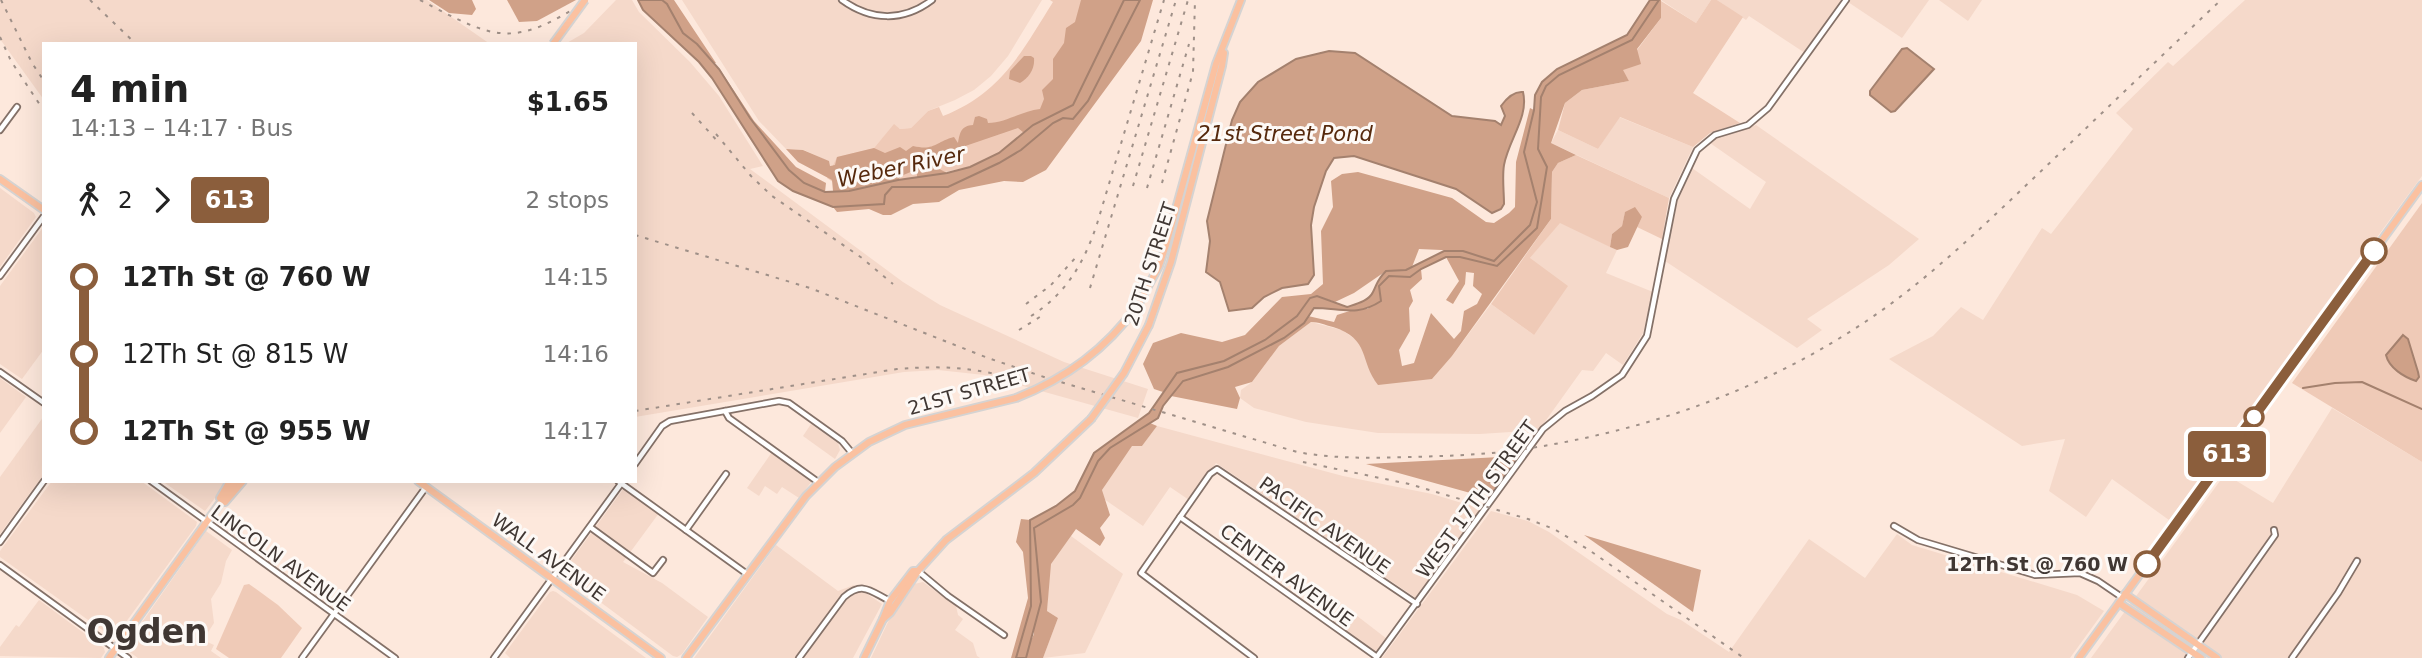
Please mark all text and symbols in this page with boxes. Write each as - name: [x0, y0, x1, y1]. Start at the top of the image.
- text: 4 min: [70, 67, 189, 111]
- text: $1.65: [527, 87, 609, 117]
- text: 14:13 – 14:17 · Bus: [70, 115, 293, 141]
- water label: 21st Street Pond: [1197, 122, 1374, 146]
- water label: Weber River: [835, 142, 968, 192]
- icon: walk: [70, 181, 108, 219]
- icon: forward: [143, 181, 181, 219]
- text: 613: [205, 186, 255, 214]
- text: 2: [118, 187, 133, 213]
- text: 2 stops: [525, 187, 609, 213]
- street label: 20TH STREET: [1120, 199, 1180, 329]
- unlabelled marker: [2361, 238, 2387, 264]
- text: 12Th St @ 760 W: [122, 262, 371, 292]
- text: 14:15: [543, 264, 609, 290]
- text: 12Th St @ 815 W: [122, 339, 349, 369]
- text: 14:16: [543, 341, 609, 367]
- street label: 21ST STREET: [905, 363, 1033, 419]
- unlabelled marker: [2244, 407, 2264, 427]
- text: 12Th St @ 955 W: [122, 416, 371, 446]
- street label: WEST 17TH STREET: [1412, 416, 1541, 582]
- text: 14:17: [543, 418, 609, 444]
- line badge: 613: [2187, 431, 2267, 477]
- text: 613: [2202, 440, 2252, 468]
- street label: PACIFIC AVENUE: [1255, 472, 1395, 578]
- street label: LINCOLN AVENUE: [207, 500, 355, 616]
- street label: WALL AVENUE: [488, 508, 610, 606]
- street label: CENTER AVENUE: [1216, 519, 1358, 631]
- marker: 12Th St @ 760 W: [2134, 551, 2160, 577]
- place label: 12Th St @ 760 W: [1946, 553, 2128, 575]
- district label: Ogden: [86, 612, 208, 651]

